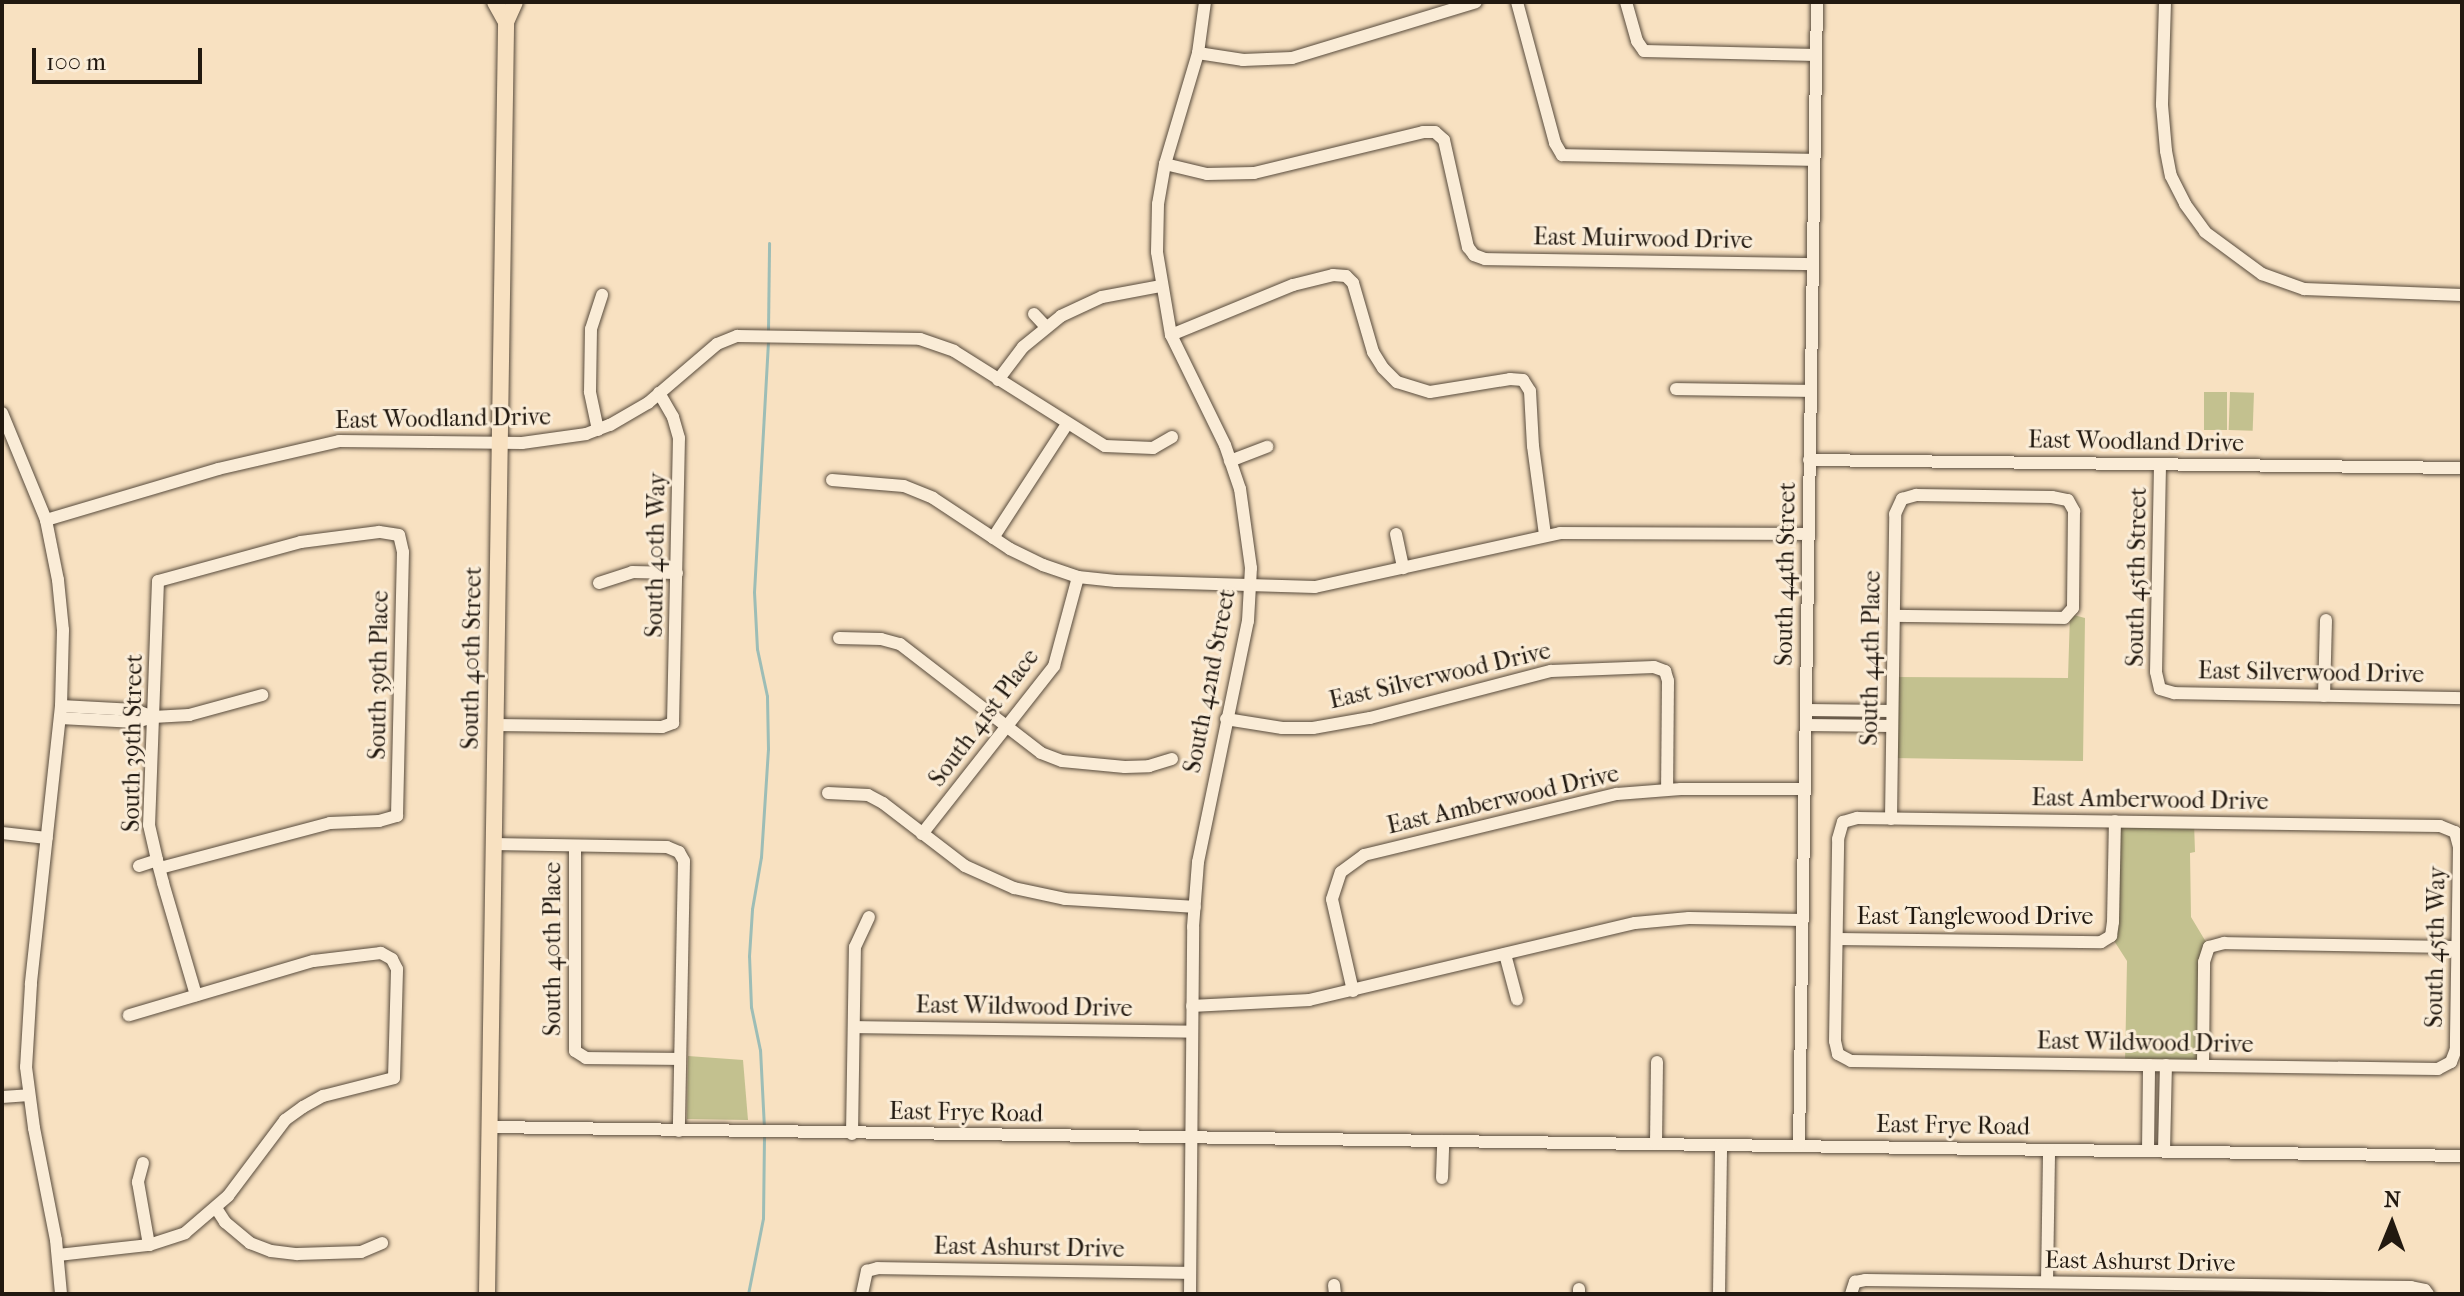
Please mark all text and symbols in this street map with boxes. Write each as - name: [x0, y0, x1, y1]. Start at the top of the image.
- scale bar: [36, 32, 206, 82]
- text: 100 m: [46, 48, 106, 76]
- street label: East Muirwood Drive: [1533, 223, 1753, 255]
- street label: East Woodland Drive: [335, 403, 551, 435]
- street label: East Woodland Drive: [2028, 426, 2244, 458]
- street label: South 40th Way: [640, 472, 672, 638]
- street label: South 44th Street: [1770, 482, 1802, 666]
- street label: South 45th Street: [2121, 487, 2153, 667]
- street label: South 40th Street: [456, 566, 488, 750]
- street label: South 44th Place: [1855, 570, 1887, 746]
- street label: South 42nd Street: [1178, 587, 1242, 775]
- street label: South 39th Place: [363, 590, 395, 760]
- street label: East Silverwood Drive: [1326, 637, 1554, 715]
- street label: South 41st Place: [923, 643, 1045, 793]
- street label: South 39th Street: [117, 654, 149, 832]
- street label: East Silverwood Drive: [2198, 657, 2424, 689]
- street label: East Amberwood Drive: [1384, 759, 1622, 841]
- street label: East Amberwood Drive: [2031, 784, 2269, 816]
- street label: South 40th Place: [539, 862, 567, 1036]
- street label: South 45th Way: [2420, 866, 2452, 1028]
- street label: East Tanglewood Drive: [1857, 903, 2093, 931]
- street label: East Wildwood Drive: [915, 991, 1133, 1023]
- street label: East Wildwood Drive: [2036, 1027, 2254, 1059]
- street label: East Frye Road: [889, 1097, 1043, 1129]
- street label: East Frye Road: [1876, 1110, 2030, 1142]
- north arrow: [2352, 1184, 2432, 1264]
- text: N: [2384, 1187, 2401, 1213]
- street label: East Ashurst Drive: [933, 1232, 1125, 1264]
- street label: East Ashurst Drive: [2044, 1246, 2236, 1278]

